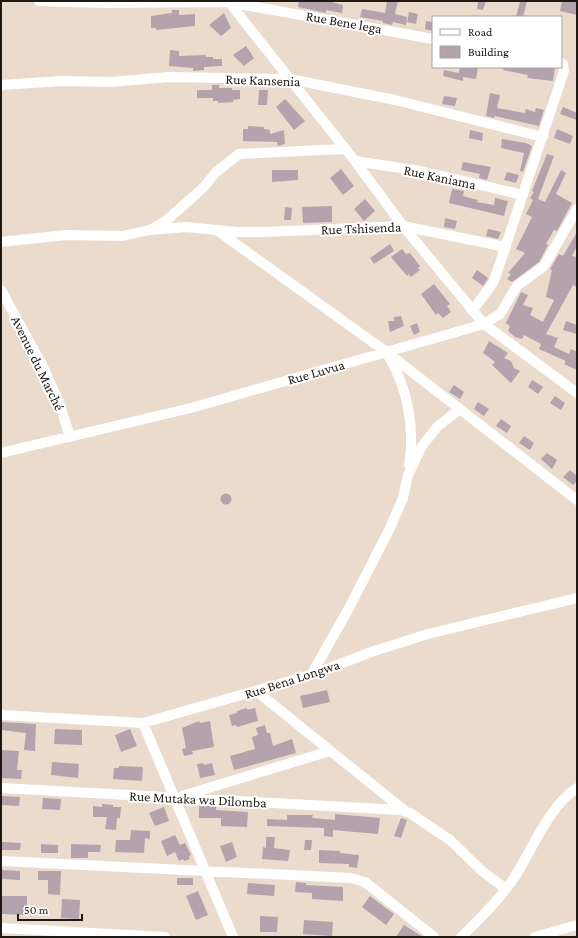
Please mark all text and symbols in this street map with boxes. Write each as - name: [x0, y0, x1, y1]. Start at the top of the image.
- street label: Rue Bene lega: [305, 7, 384, 37]
- legend: [432, 16, 562, 68]
- text: Road: [468, 25, 493, 39]
- text: Building: [468, 45, 509, 59]
- street label: Rue Kansenia: [225, 71, 301, 89]
- street label: Rue Kaniama: [402, 162, 478, 193]
- street label: Rue Tshisenda: [320, 219, 402, 237]
- street label: Avenue du Marché: [8, 313, 68, 413]
- street label: Rue Luvua: [286, 356, 347, 388]
- street label: Rue Bena Longwa: [242, 656, 342, 702]
- street label: Rue Mutaka wa Dilomba: [129, 787, 268, 811]
- scale bar: [18, 896, 82, 922]
- text: 50 m: [24, 903, 49, 917]

